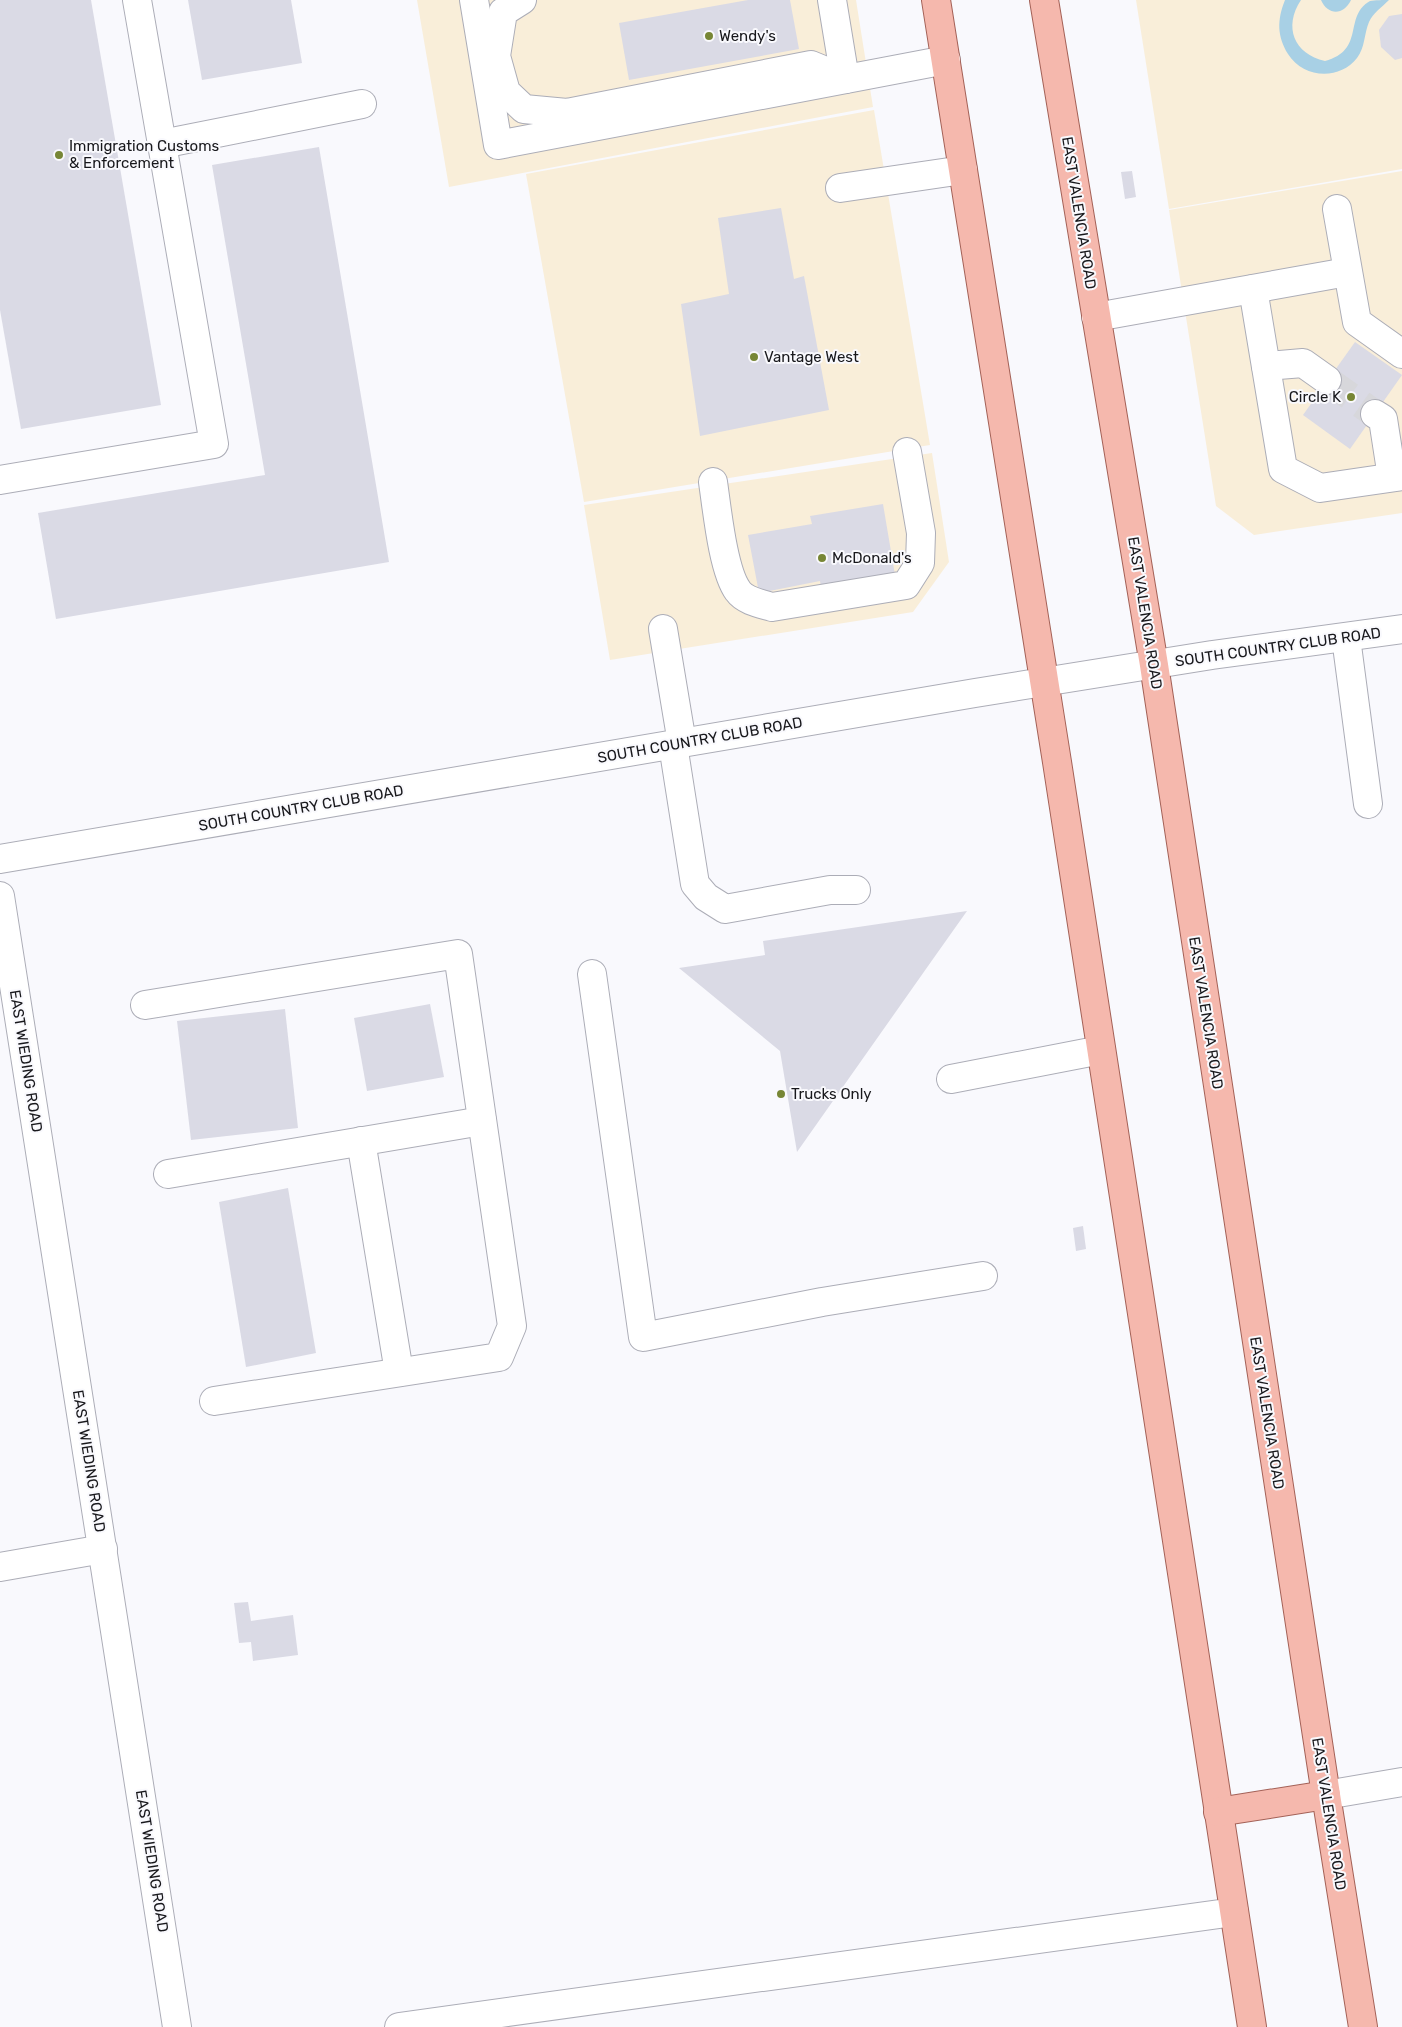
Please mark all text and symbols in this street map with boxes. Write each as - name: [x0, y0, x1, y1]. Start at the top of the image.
- place label: Wendy's: [719, 27, 776, 45]
- marker: Wendy's: [703, 30, 715, 42]
- street label: EAST VALENCIA ROAD: [1058, 135, 1100, 291]
- place label: Immigration Customs & Enforcement: [69, 137, 219, 172]
- marker: Immigration Customs & Enforcement: [53, 149, 65, 161]
- place label: Vantage West: [764, 348, 859, 366]
- marker: Vantage West: [748, 351, 760, 363]
- place label: Circle K: [1289, 388, 1341, 406]
- marker: Circle K: [1345, 391, 1357, 403]
- street label: EAST VALENCIA ROAD: [1124, 535, 1166, 691]
- place label: McDonald's: [832, 549, 912, 567]
- marker: McDonald's: [816, 552, 828, 564]
- street label: SOUTH COUNTRY CLUB ROAD: [1174, 624, 1382, 670]
- street label: SOUTH COUNTRY CLUB ROAD: [596, 713, 804, 767]
- street label: SOUTH COUNTRY CLUB ROAD: [197, 781, 405, 835]
- street label: EAST VALENCIA ROAD: [1185, 935, 1227, 1091]
- street label: EAST WIEDING ROAD: [6, 988, 46, 1134]
- place label: Trucks Only: [791, 1085, 872, 1103]
- marker: Trucks Only: [775, 1088, 787, 1100]
- street label: EAST VALENCIA ROAD: [1246, 1335, 1288, 1491]
- street label: EAST WIEDING ROAD: [69, 1388, 109, 1534]
- street label: EAST VALENCIA ROAD: [1308, 1736, 1350, 1892]
- street label: EAST WIEDING ROAD: [132, 1788, 172, 1934]

